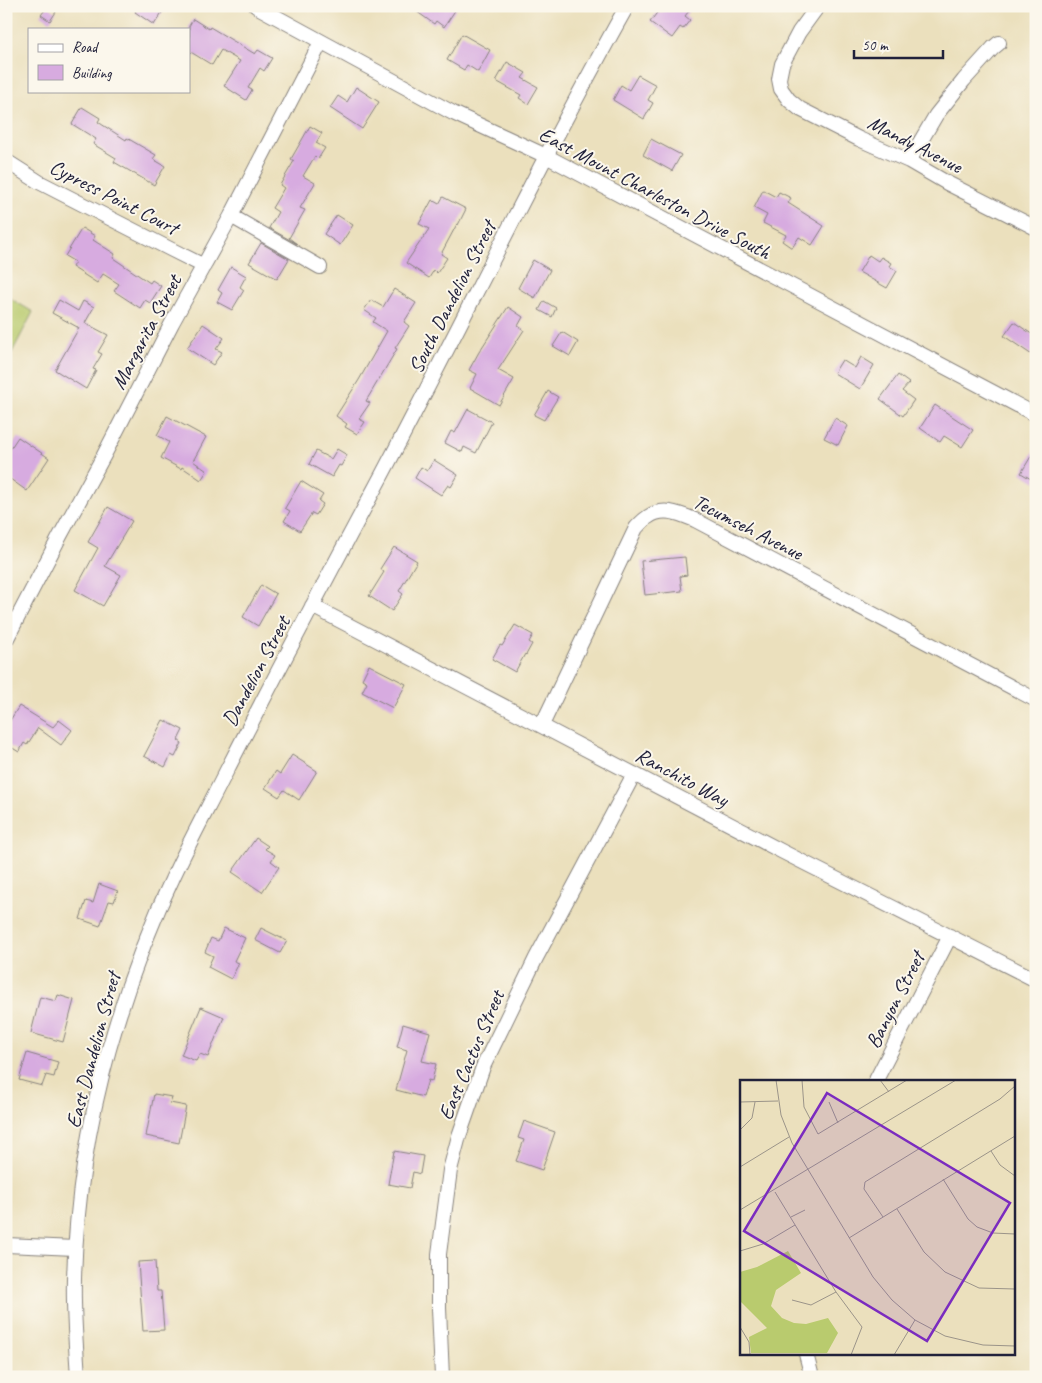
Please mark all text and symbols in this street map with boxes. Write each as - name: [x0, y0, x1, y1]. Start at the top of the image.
- legend: [28, 28, 190, 92]
- scale bar: [854, 28, 943, 60]
- text: 50 m: [862, 36, 889, 55]
- text: Road: [72, 38, 99, 57]
- text: Building: [72, 64, 112, 83]
- street label: Mandy Avenue: [863, 109, 968, 179]
- street label: East Mount Charleston Drive South: [535, 121, 776, 266]
- street label: Cypress Point Court: [45, 154, 185, 242]
- street label: South Dandelion Street: [402, 214, 503, 377]
- street label: Margarita Street: [105, 269, 188, 394]
- street label: Tecumseh Avenue: [689, 488, 808, 566]
- street label: Dandelion Street: [216, 610, 297, 730]
- street label: Ranchito Way: [631, 742, 735, 813]
- street label: Banyon Street: [860, 945, 932, 1052]
- street label: East Dandelion Street: [60, 967, 127, 1131]
- street label: East Cactus Street: [432, 985, 511, 1124]
- inset map: [740, 1080, 1014, 1356]

